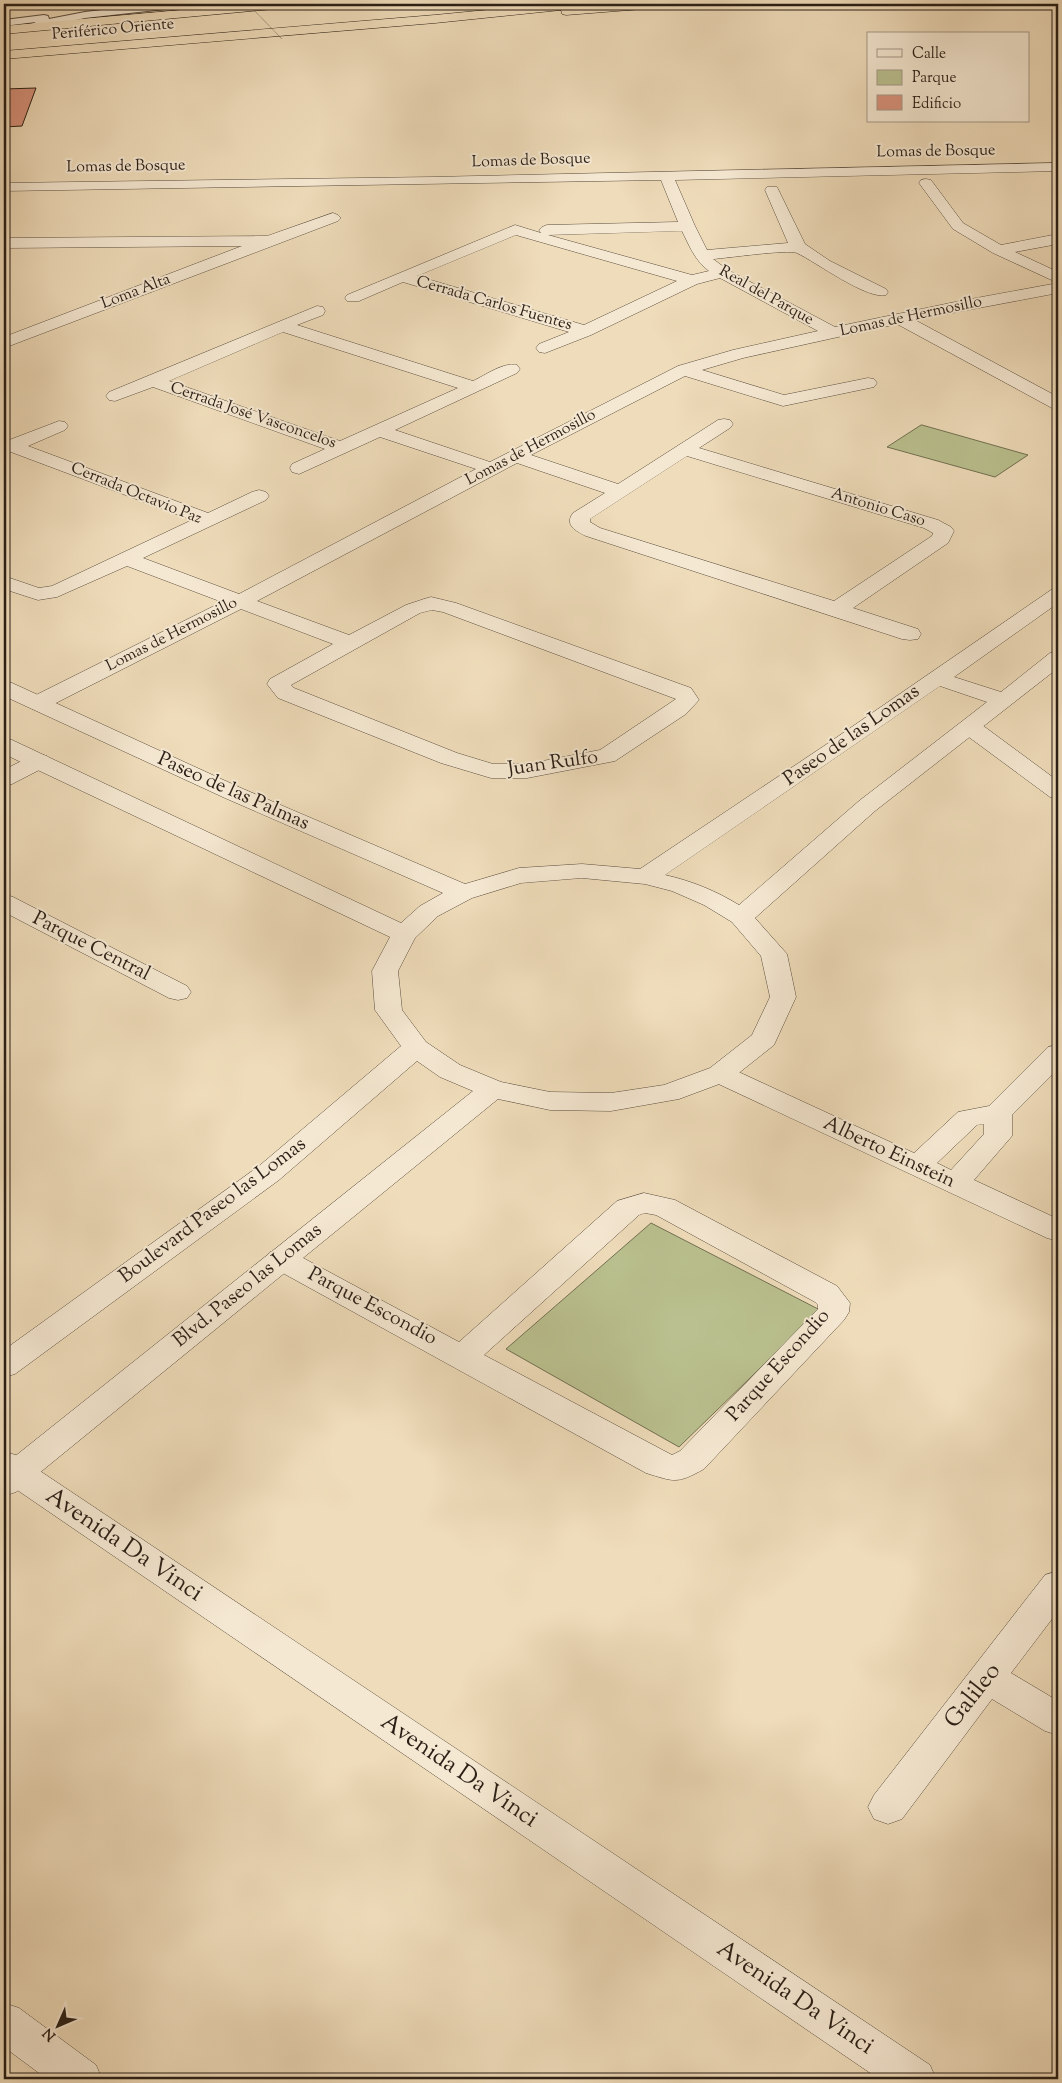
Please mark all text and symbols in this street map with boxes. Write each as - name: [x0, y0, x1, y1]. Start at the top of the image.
- street label: Periférico Oriente: [51, 13, 175, 47]
- legend: [867, 32, 1030, 122]
- text: Calle: [912, 44, 946, 65]
- text: Parque: [912, 68, 956, 89]
- text: Edificio: [912, 94, 961, 115]
- street label: Lomas de Bosque: [876, 139, 996, 165]
- street label: Lomas de Bosque: [471, 147, 591, 175]
- street label: Lomas de Bosque: [66, 154, 186, 180]
- street label: Real del Parque: [714, 260, 818, 332]
- street label: Loma Alta: [98, 268, 175, 316]
- street label: Cerrada Carlos Fuentes: [413, 271, 575, 337]
- street label: Lomas de Hermosillo: [838, 291, 984, 343]
- street label: Cerrada José Vasconcelos: [167, 377, 339, 455]
- street label: Lomas de Hermosillo: [462, 404, 601, 492]
- street label: Cerrada Octavio Paz: [67, 457, 205, 531]
- street label: Antonio Caso: [828, 483, 928, 533]
- street label: Lomas de Hermosillo: [102, 592, 242, 678]
- street label: Paseo de las Lomas: [778, 678, 926, 794]
- street label: Juan Rulfo: [505, 743, 600, 785]
- street label: Paseo de las Palmas: [152, 745, 314, 839]
- street label: Parque Central: [27, 905, 155, 989]
- street label: Alberto Einstein: [818, 1110, 960, 1196]
- street label: Boulevard Paseo las Lomas: [113, 1131, 313, 1291]
- street label: Blvd. Paseo las Lomas: [167, 1217, 329, 1355]
- street label: Parque Escondio: [302, 1261, 442, 1353]
- street label: Parque Escondio: [720, 1303, 838, 1429]
- street label: Avenida Da Vinci: [38, 1480, 210, 1610]
- street label: Galileo: [937, 1656, 1009, 1736]
- street label: Avenida Da Vinci: [373, 1706, 545, 1836]
- street label: Avenida Da Vinci: [709, 1933, 881, 2063]
- north arrow: [32, 2000, 82, 2050]
- text: N: [39, 2023, 61, 2045]

